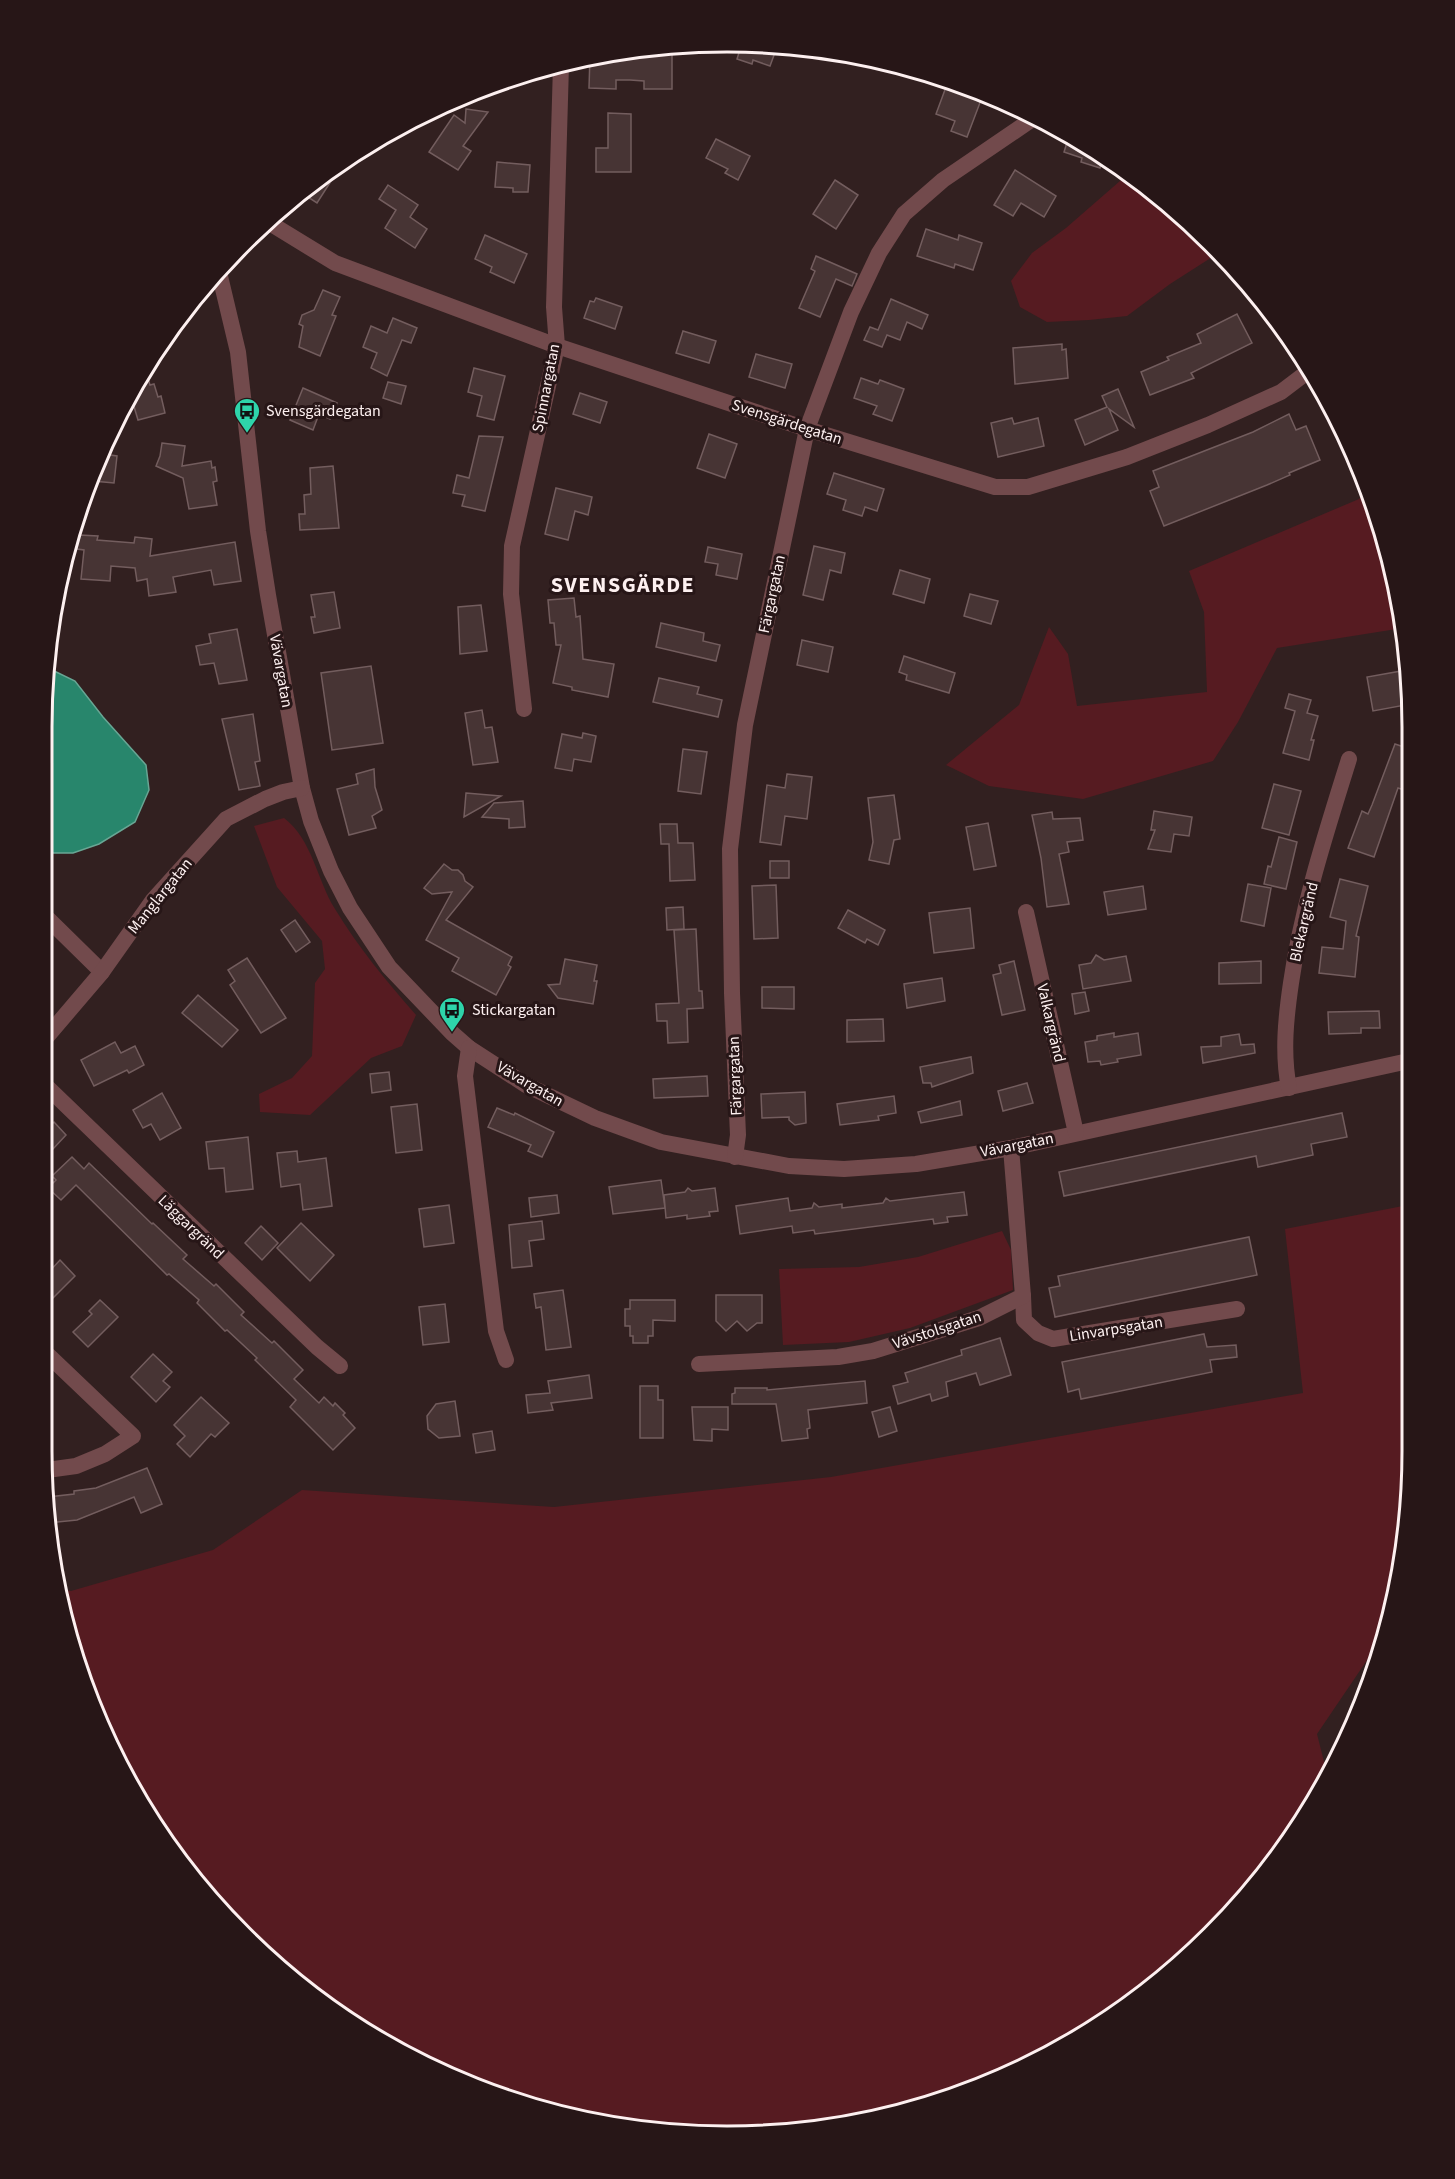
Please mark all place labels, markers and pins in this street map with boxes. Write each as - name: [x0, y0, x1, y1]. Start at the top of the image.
- bus stop icon: Svensgärdegatan: [232, 396, 262, 434]
- place label: Svensgärdegatan: [266, 400, 381, 422]
- bus stop icon: Stickargatan: [437, 995, 467, 1033]
- place label: Stickargatan: [472, 999, 556, 1021]

